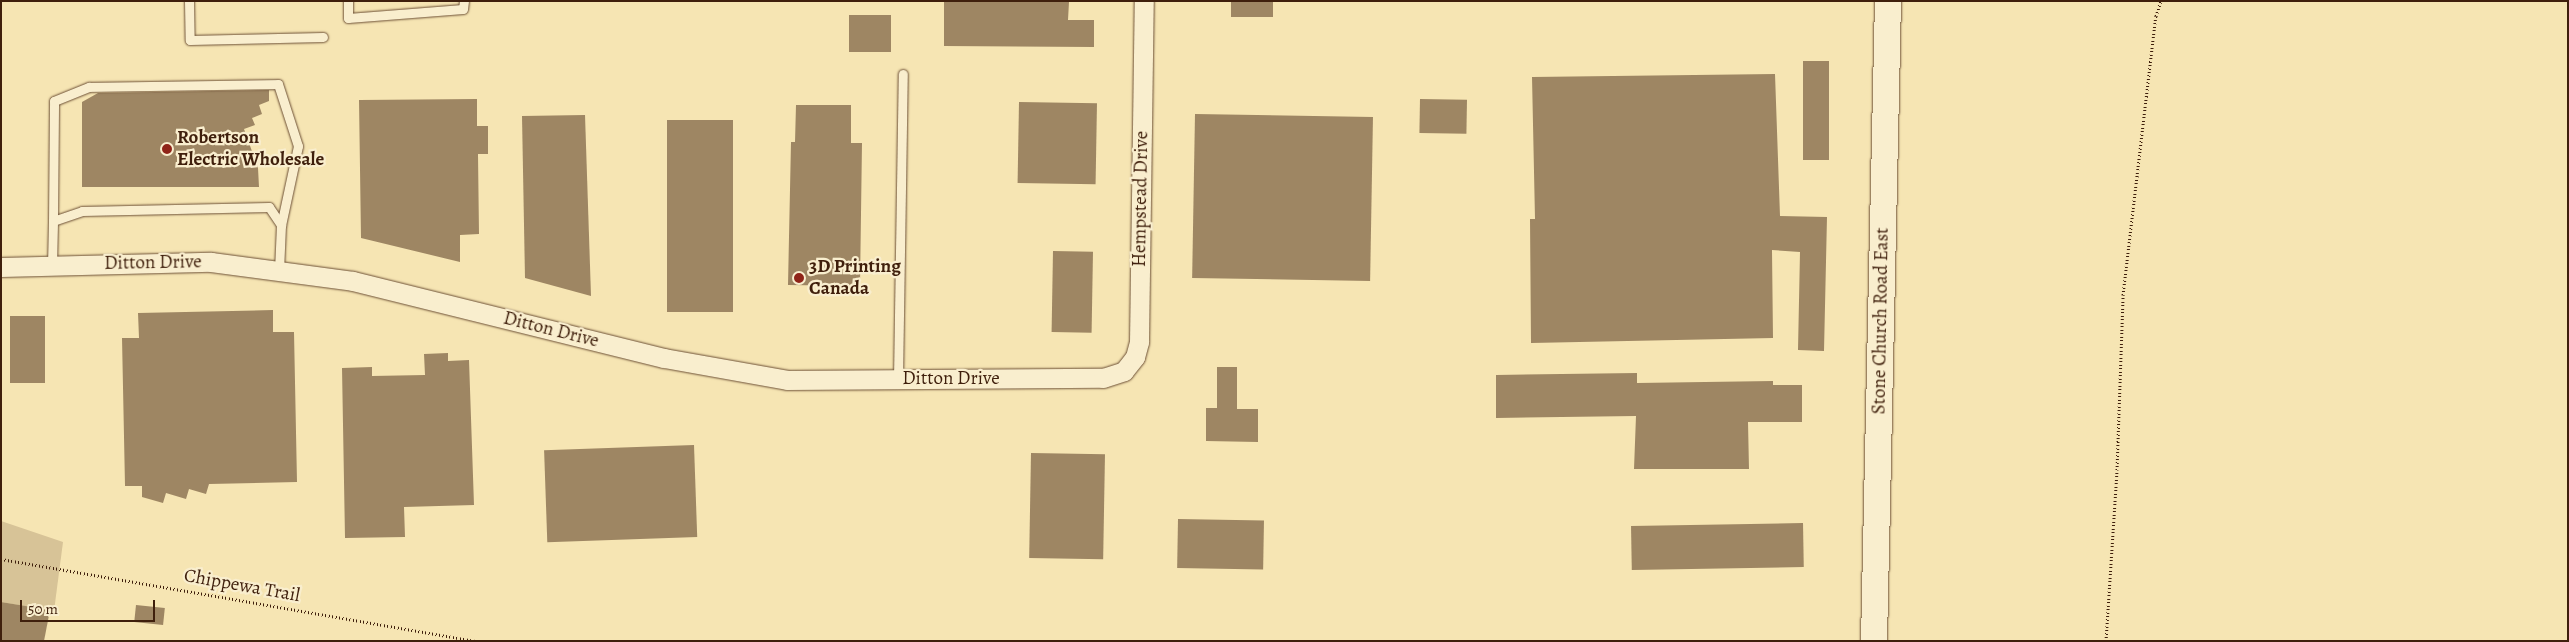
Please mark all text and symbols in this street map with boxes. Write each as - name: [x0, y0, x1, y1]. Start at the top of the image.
- place label: Robertson Electric Wholesale: [177, 127, 324, 171]
- street label: Hempstead Drive: [1128, 131, 1154, 267]
- marker: Robertson Electric Wholesale: [161, 143, 173, 155]
- street label: Stone Church Road East: [1868, 227, 1894, 415]
- street label: Ditton Drive: [104, 251, 202, 275]
- place label: 3D Printing Canada: [809, 256, 901, 300]
- marker: 3D Printing Canada: [793, 272, 805, 284]
- street label: Ditton Drive: [501, 307, 601, 353]
- street label: Ditton Drive: [902, 368, 1000, 390]
- street label: Chippewa Trail: [182, 565, 302, 607]
- scale bar: [22, 590, 158, 622]
- text: 50 m: [28, 599, 58, 619]

